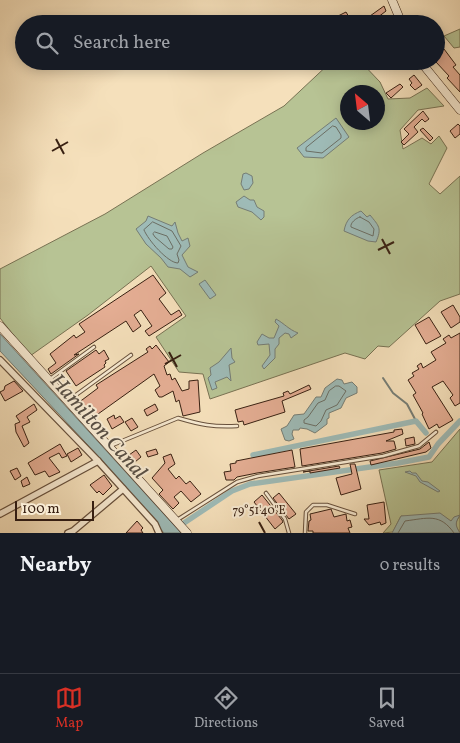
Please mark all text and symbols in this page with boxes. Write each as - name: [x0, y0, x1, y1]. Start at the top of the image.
- search box: [15, 15, 445, 70]
- icon: search: [33, 29, 61, 57]
- text: Search here: [73, 30, 170, 56]
- north arrow: [340, 85, 385, 130]
- water label: Hamilton Canal: [43, 368, 153, 486]
- scale bar: [15, 498, 94, 521]
- text: 100 m: [22, 500, 60, 519]
- text: 79°51'40"E: [232, 503, 286, 519]
- text: Nearby: [20, 551, 91, 580]
- text: 0 results: [380, 555, 440, 577]
- tab: Map: [55, 684, 83, 733]
- tab: Directions: [194, 684, 258, 733]
- tab: Saved: [369, 684, 405, 733]

